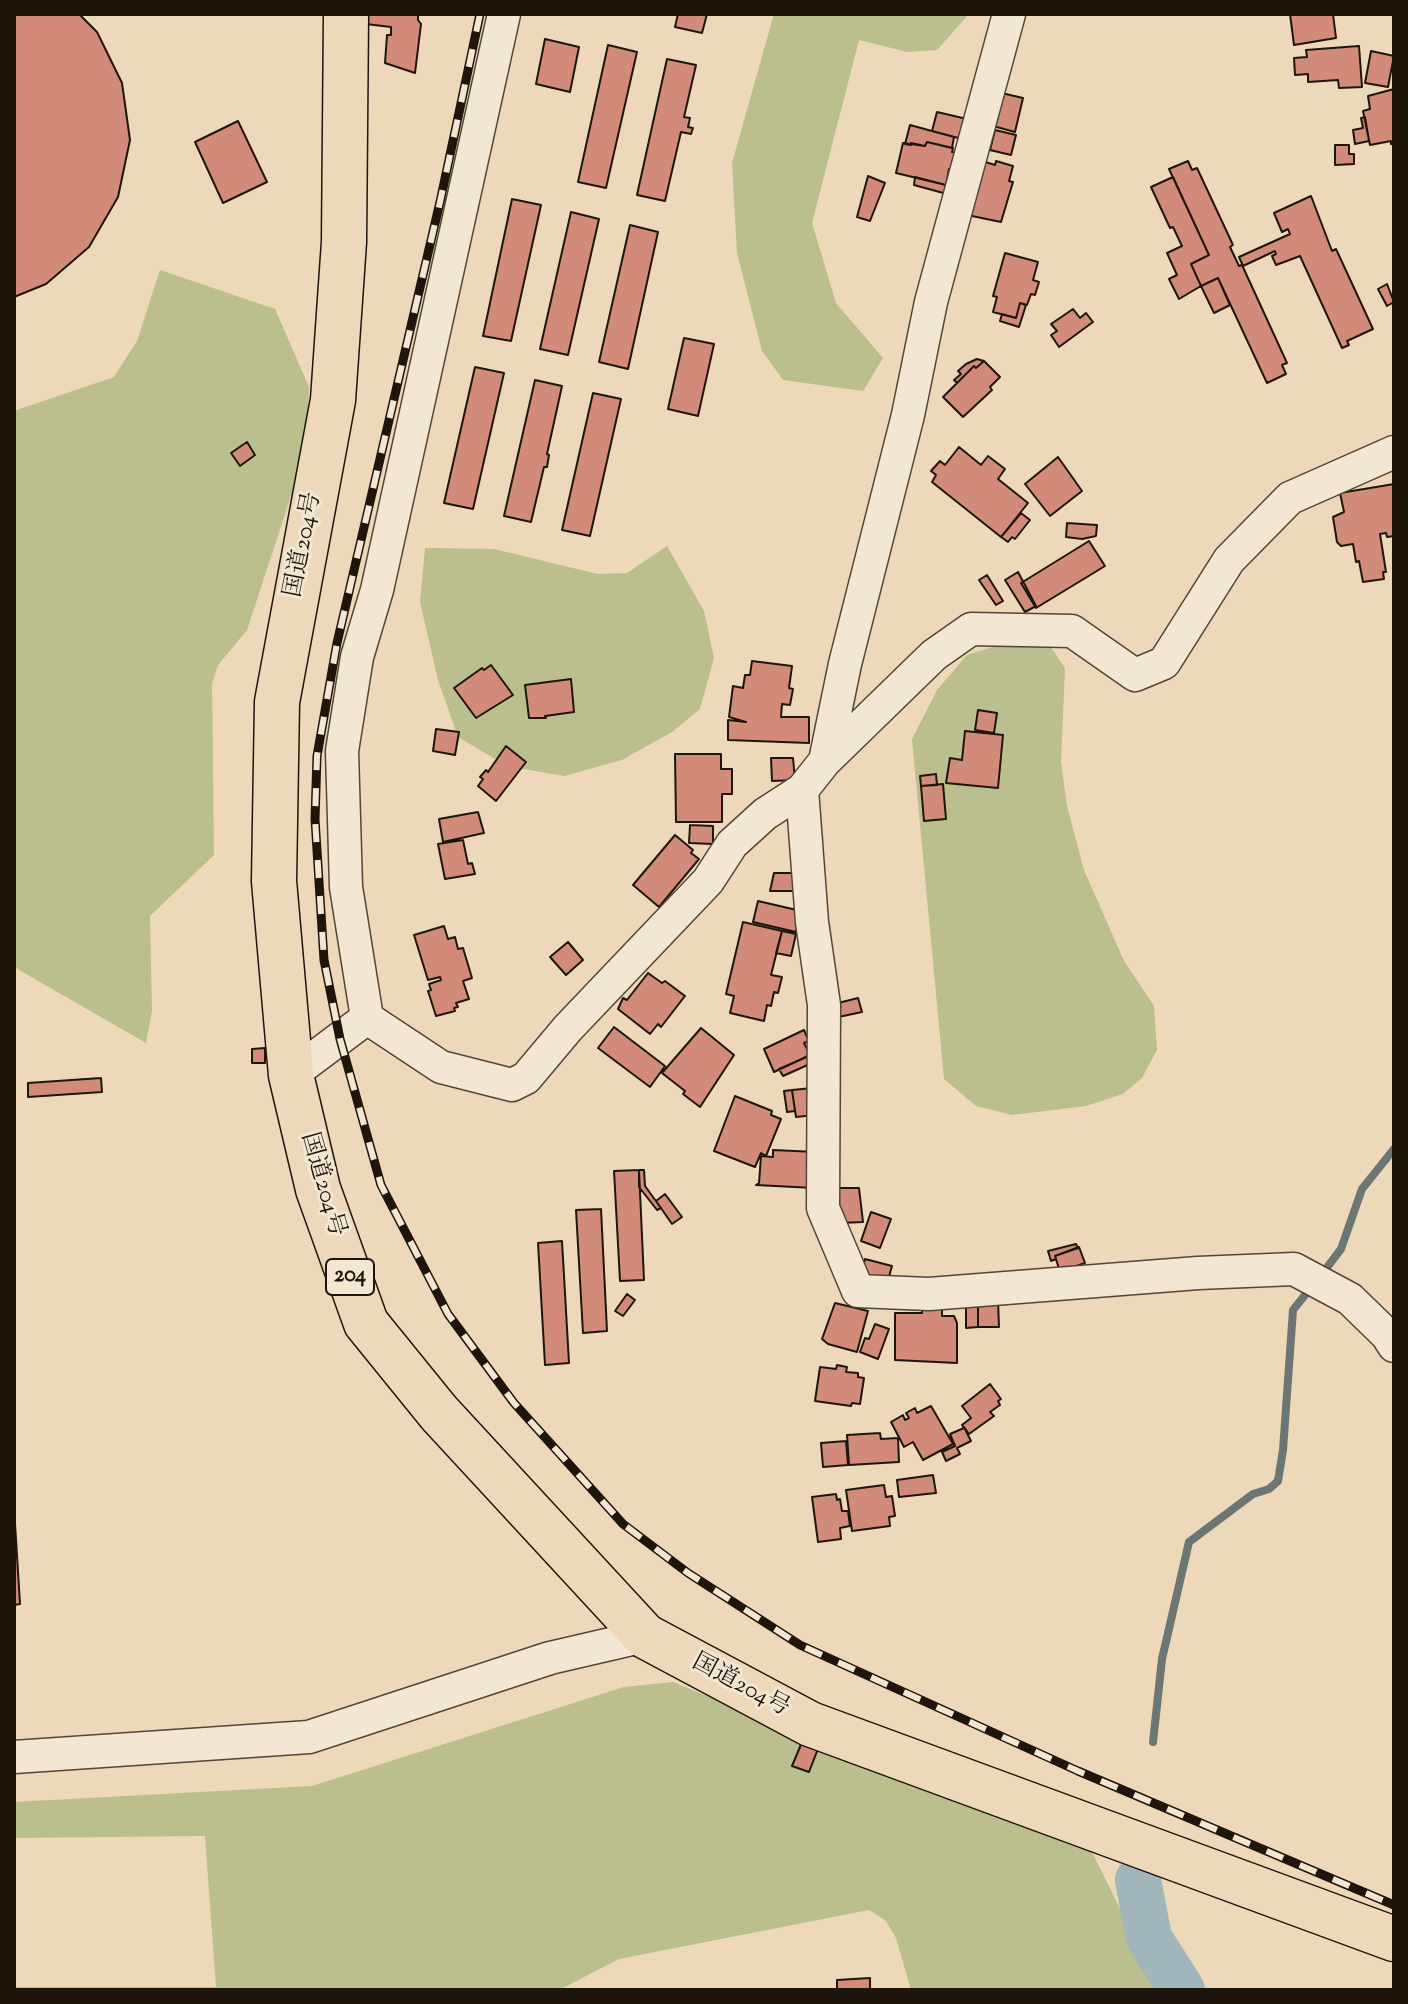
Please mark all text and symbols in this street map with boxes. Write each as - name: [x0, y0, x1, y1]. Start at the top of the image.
- street label: 国道204号: [281, 490, 329, 600]
- street label: 国道204号: [292, 1130, 350, 1240]
- road number: 204: [326, 1259, 374, 1295]
- street label: 国道204号: [686, 1649, 794, 1725]

